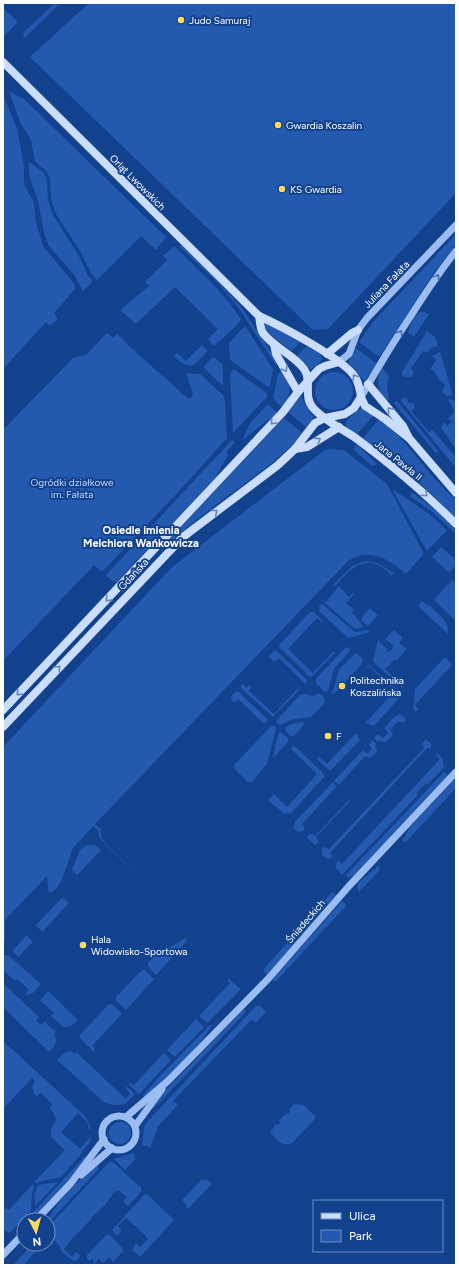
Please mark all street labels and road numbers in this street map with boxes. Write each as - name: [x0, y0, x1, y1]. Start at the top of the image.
- street label: Orląt Lwowskich: [107, 152, 169, 213]
- street label: Juliana Fałata: [361, 258, 412, 311]
- street label: Jana Pawła II: [372, 437, 425, 484]
- street label: Gdańska: [115, 556, 151, 593]
- street label: Śniadeckich: [283, 896, 328, 946]

